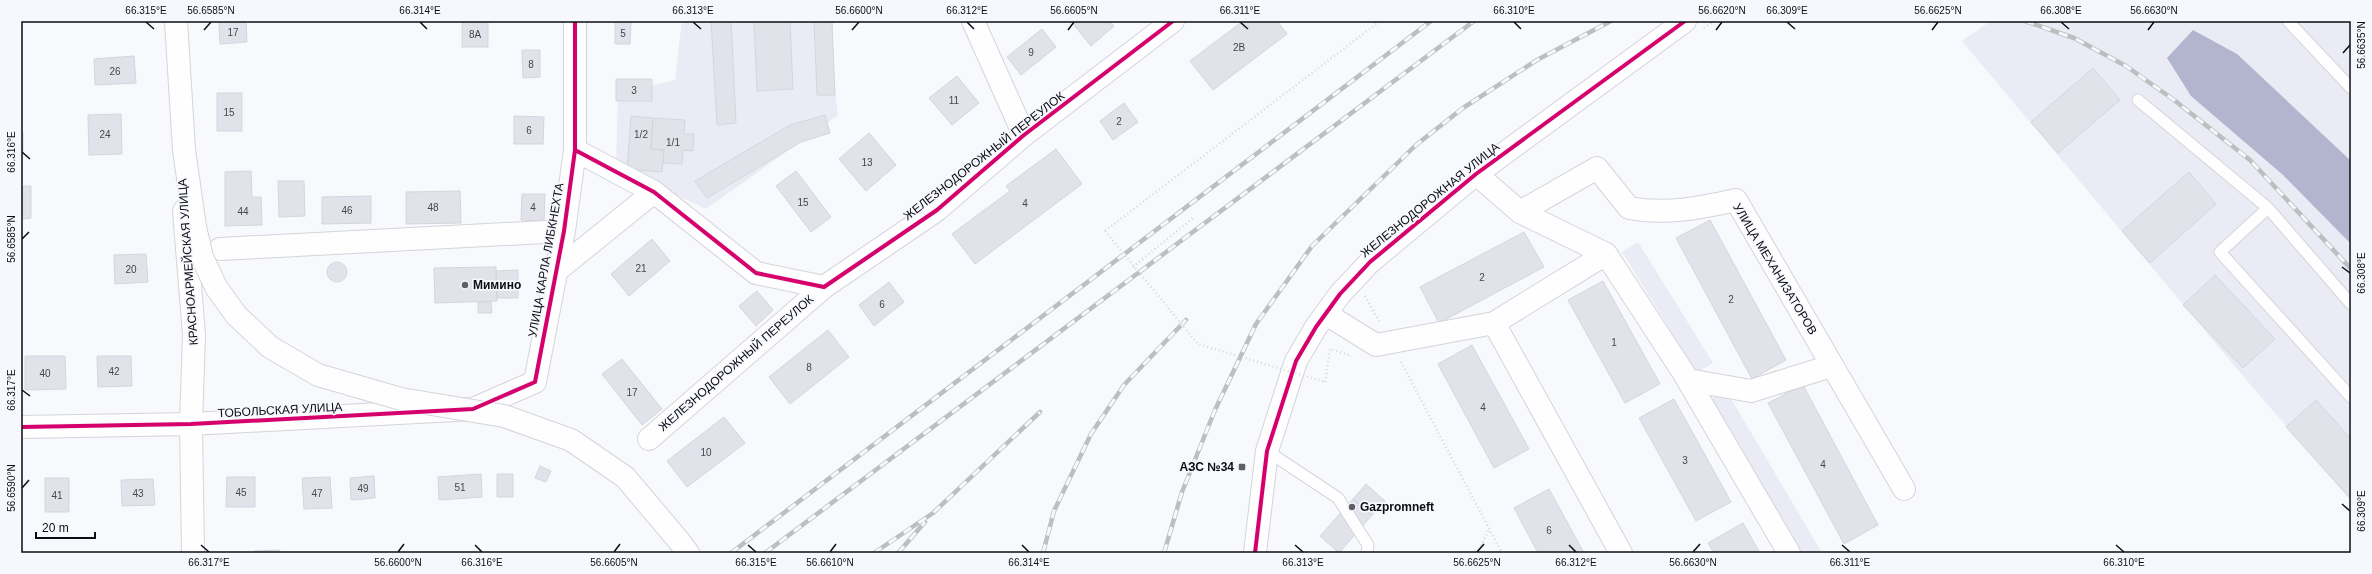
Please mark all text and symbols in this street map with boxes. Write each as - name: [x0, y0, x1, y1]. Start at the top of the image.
- text: 66.315°E: [125, 5, 167, 16]
- text: 56.6585°N: [187, 5, 235, 16]
- text: 66.314°E: [399, 5, 441, 16]
- text: 66.313°E: [672, 5, 714, 16]
- text: 56.6600°N: [835, 5, 883, 16]
- text: 66.312°E: [946, 5, 988, 16]
- text: 56.6605°N: [1050, 5, 1098, 16]
- text: 66.311°E: [1220, 5, 1261, 16]
- text: 66.310°E: [1493, 5, 1535, 16]
- text: 56.6620°N: [1698, 5, 1746, 16]
- text: 66.309°E: [1766, 5, 1808, 16]
- text: 56.6625°N: [1914, 5, 1962, 16]
- text: 66.308°E: [2040, 5, 2082, 16]
- text: 56.6630°N: [2130, 5, 2178, 16]
- text: 56.6635°N: [2356, 21, 2367, 69]
- house number: 17: [227, 27, 239, 38]
- house number: 5: [620, 28, 626, 39]
- house number: 8А: [469, 29, 481, 40]
- house number: 2В: [1233, 42, 1245, 53]
- house number: 9: [1028, 47, 1034, 58]
- house number: 8: [528, 59, 534, 70]
- house number: 26: [109, 66, 121, 77]
- house number: 3: [631, 85, 637, 96]
- street label: ЖЕЛЕЗНОДОРОЖНЫЙ ПЕРЕУЛОК: [900, 88, 1067, 223]
- house number: 11: [949, 95, 960, 106]
- house number: 15: [223, 107, 235, 118]
- house number: 2: [1116, 116, 1122, 127]
- house number: 6: [526, 125, 532, 136]
- house number: 24: [99, 129, 111, 140]
- house number: 1/2: [634, 129, 648, 140]
- text: 66.316°E: [6, 131, 17, 173]
- house number: 1/1: [666, 137, 680, 148]
- street label: ЖЕЛЕЗНОДОРОЖНАЯ УЛИЦА: [1358, 140, 1502, 260]
- house number: 13: [861, 157, 873, 168]
- street label: КРАСНОАРМЕЙСКАЯ УЛИЦА: [174, 178, 201, 346]
- street label: УЛИЦА КАРЛА ЛИБКНЕХТА: [526, 182, 566, 338]
- house number: 15: [797, 197, 809, 208]
- house number: 4: [1022, 198, 1028, 209]
- street label: УЛИЦА МЕХАНИЗАТОРОВ: [1730, 201, 1820, 337]
- house number: 48: [427, 202, 439, 213]
- house number: 4: [530, 202, 536, 213]
- house number: 46: [341, 205, 353, 216]
- house number: 44: [237, 206, 249, 217]
- text: 56.6585°N: [6, 215, 17, 263]
- text: 66.308°E: [2356, 252, 2367, 294]
- house number: 21: [635, 263, 647, 274]
- house number: 20: [125, 264, 137, 275]
- house number: 2: [1479, 272, 1485, 283]
- place label: Мимино: [473, 278, 521, 292]
- marker: Мимино: [460, 280, 470, 290]
- street label: ЖЕЛЕЗНОДОРОЖНЫЙ ПЕРЕУЛОК: [655, 291, 816, 434]
- house number: 2: [1728, 294, 1734, 305]
- house number: 6: [879, 299, 885, 310]
- house number: 1: [1611, 337, 1617, 348]
- house number: 8: [806, 362, 812, 373]
- house number: 42: [108, 366, 120, 377]
- house number: 40: [39, 368, 51, 379]
- text: 66.317°E: [6, 369, 17, 411]
- house number: 17: [626, 387, 638, 398]
- street label: ТОБОЛЬСКАЯ УЛИЦА: [217, 400, 343, 420]
- house number: 4: [1480, 402, 1486, 413]
- house number: 10: [700, 447, 712, 458]
- house number: 3: [1682, 455, 1688, 466]
- house number: 4: [1820, 459, 1826, 470]
- place label: АЗС №34: [1179, 460, 1234, 474]
- marker: АЗС №34: [1237, 462, 1247, 472]
- text: 56.6590°N: [6, 464, 17, 512]
- house number: 51: [454, 482, 466, 493]
- house number: 49: [357, 483, 369, 494]
- house number: 45: [235, 487, 247, 498]
- house number: 43: [132, 488, 144, 499]
- house number: 47: [311, 488, 323, 499]
- house number: 41: [51, 490, 63, 501]
- text: 66.309°E: [2356, 490, 2367, 532]
- place label: Gazpromneft: [1360, 500, 1434, 514]
- marker: Gazpromneft: [1347, 502, 1357, 512]
- scale bar: [36, 514, 95, 540]
- text: 20 m: [42, 521, 69, 535]
- house number: 6: [1546, 525, 1552, 536]
- text: 66.317°E: [188, 557, 230, 568]
- text: 56.6600°N: [374, 557, 422, 568]
- text: 66.316°E: [461, 557, 503, 568]
- text: 56.6605°N: [590, 557, 638, 568]
- text: 66.315°E: [735, 557, 777, 568]
- text: 56.6610°N: [806, 557, 854, 568]
- text: 66.314°E: [1008, 557, 1050, 568]
- text: 66.313°E: [1282, 557, 1324, 568]
- text: 56.6625°N: [1453, 557, 1501, 568]
- text: 66.312°E: [1555, 557, 1597, 568]
- text: 56.6630°N: [1669, 557, 1717, 568]
- text: 66.311°E: [1830, 557, 1871, 568]
- text: 66.310°E: [2103, 557, 2145, 568]

